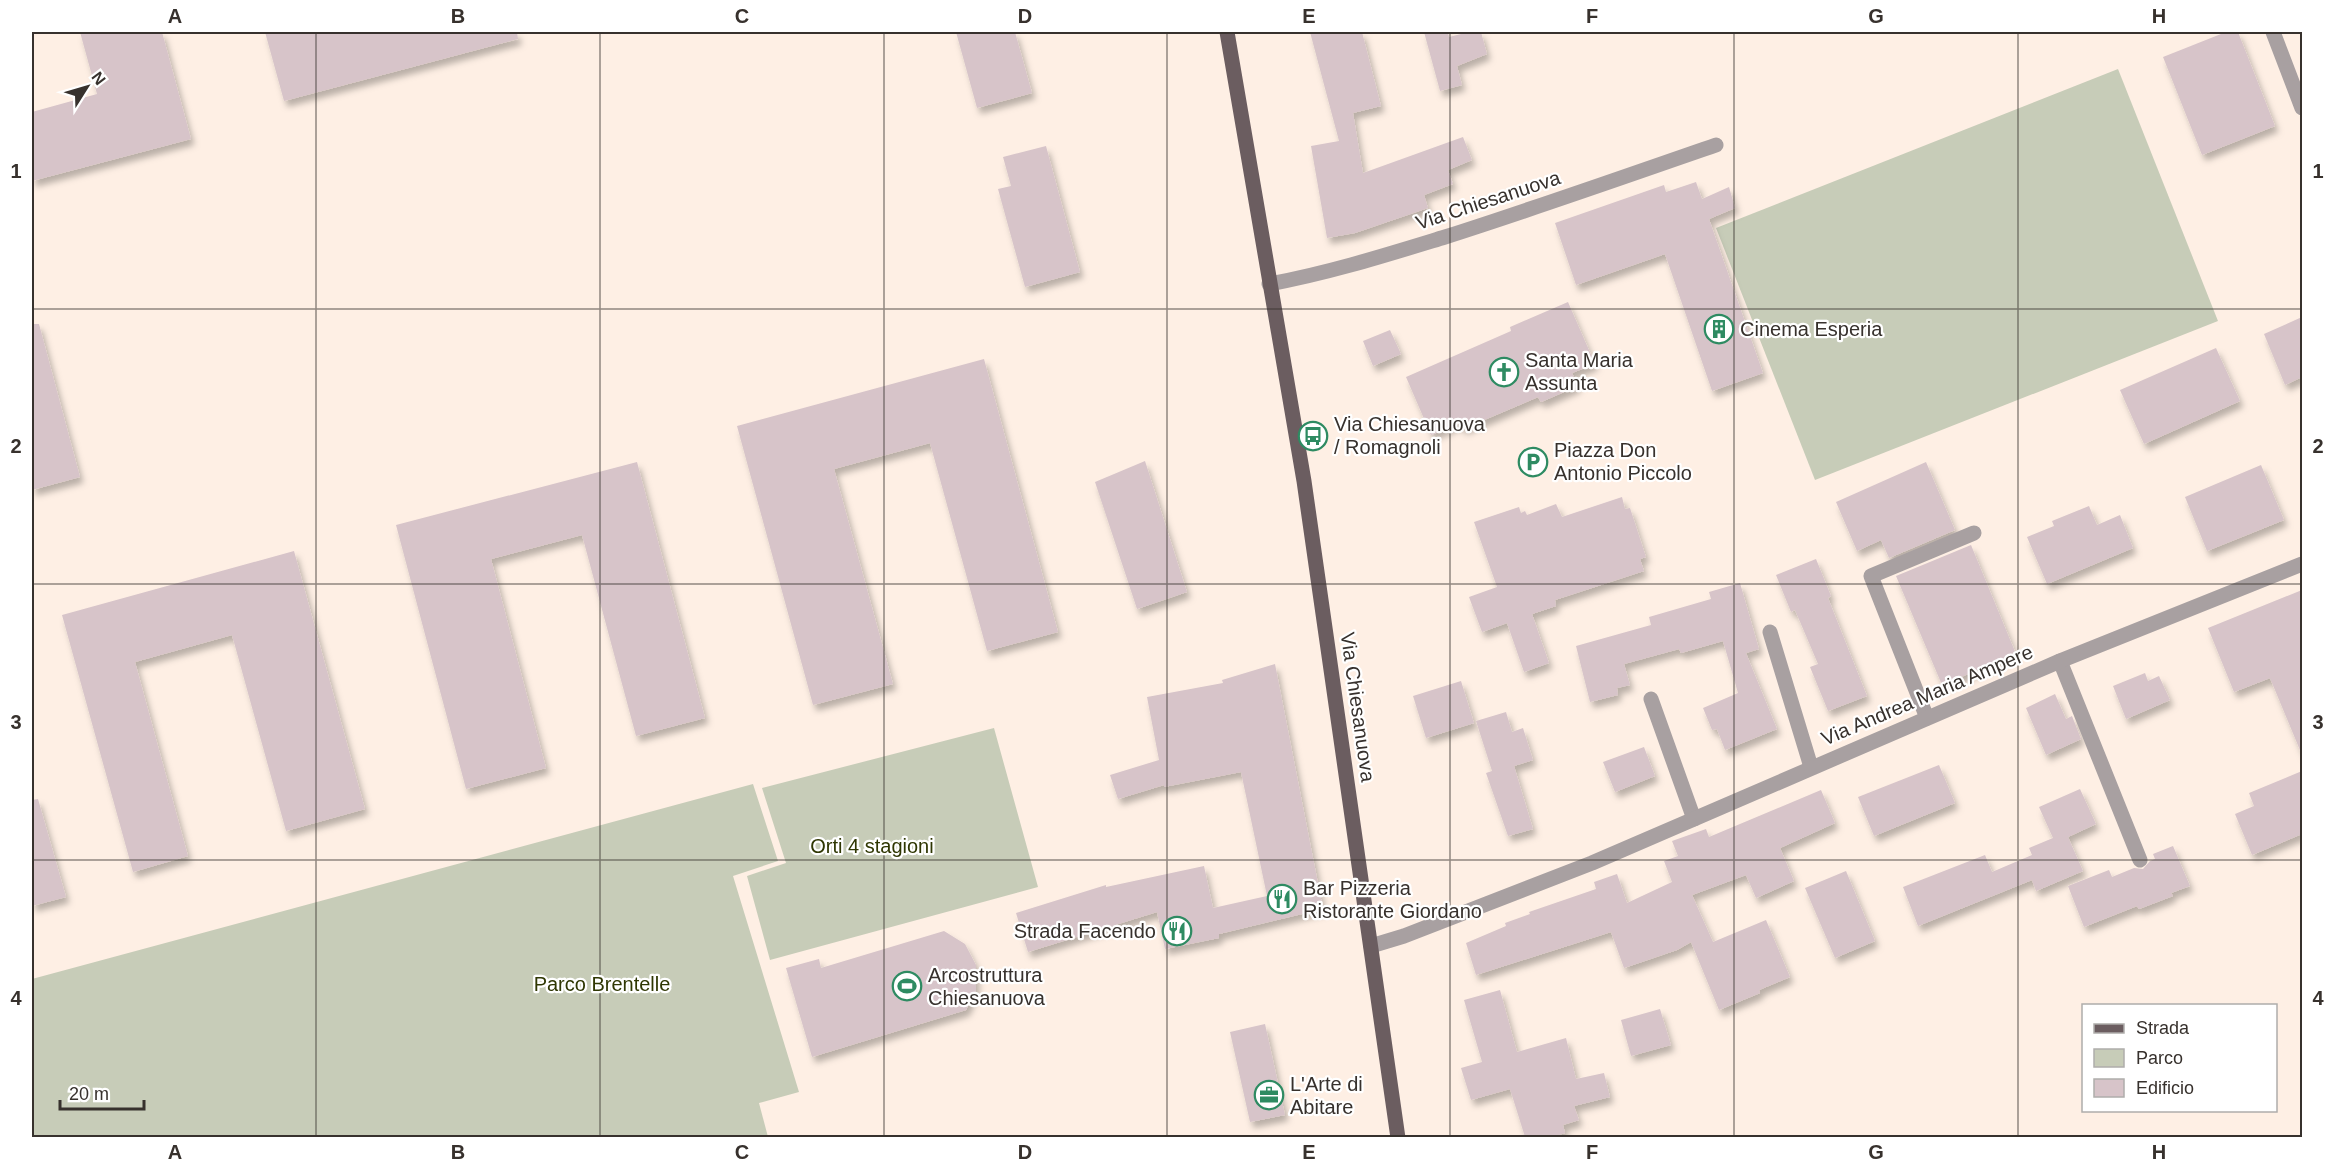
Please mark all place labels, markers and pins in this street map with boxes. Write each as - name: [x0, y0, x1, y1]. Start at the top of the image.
- building icon: Cinema Esperia: [1703, 313, 1735, 345]
- place label: Cinema Esperia: [1740, 318, 1883, 340]
- place label: Santa Maria Assunta: [1525, 349, 1634, 394]
- church icon: Santa Maria Assunta: [1488, 356, 1520, 388]
- place label: Via Chiesanuova / Romagnoli: [1334, 413, 1486, 458]
- bus stop icon: Via Chiesanuova / Romagnoli: [1297, 420, 1329, 452]
- place label: Piazza Don Antonio Piccolo: [1554, 439, 1692, 484]
- parking icon: Piazza Don Antonio Piccolo: [1517, 446, 1549, 478]
- place label: Bar Pizzeria Ristorante Giordano: [1303, 877, 1482, 922]
- restaurant icon: Bar Pizzeria Ristorante Giordano: [1266, 883, 1298, 915]
- restaurant icon: Strada Facendo: [1161, 915, 1193, 947]
- place label: Strada Facendo: [1014, 920, 1156, 942]
- place label: Arcostruttura Chiesanuova: [928, 964, 1046, 1009]
- sports icon: Arcostruttura Chiesanuova: [891, 970, 923, 1002]
- place label: L'Arte di Abitare: [1290, 1073, 1363, 1118]
- office icon: L'Arte di Abitare: [1253, 1079, 1285, 1111]

